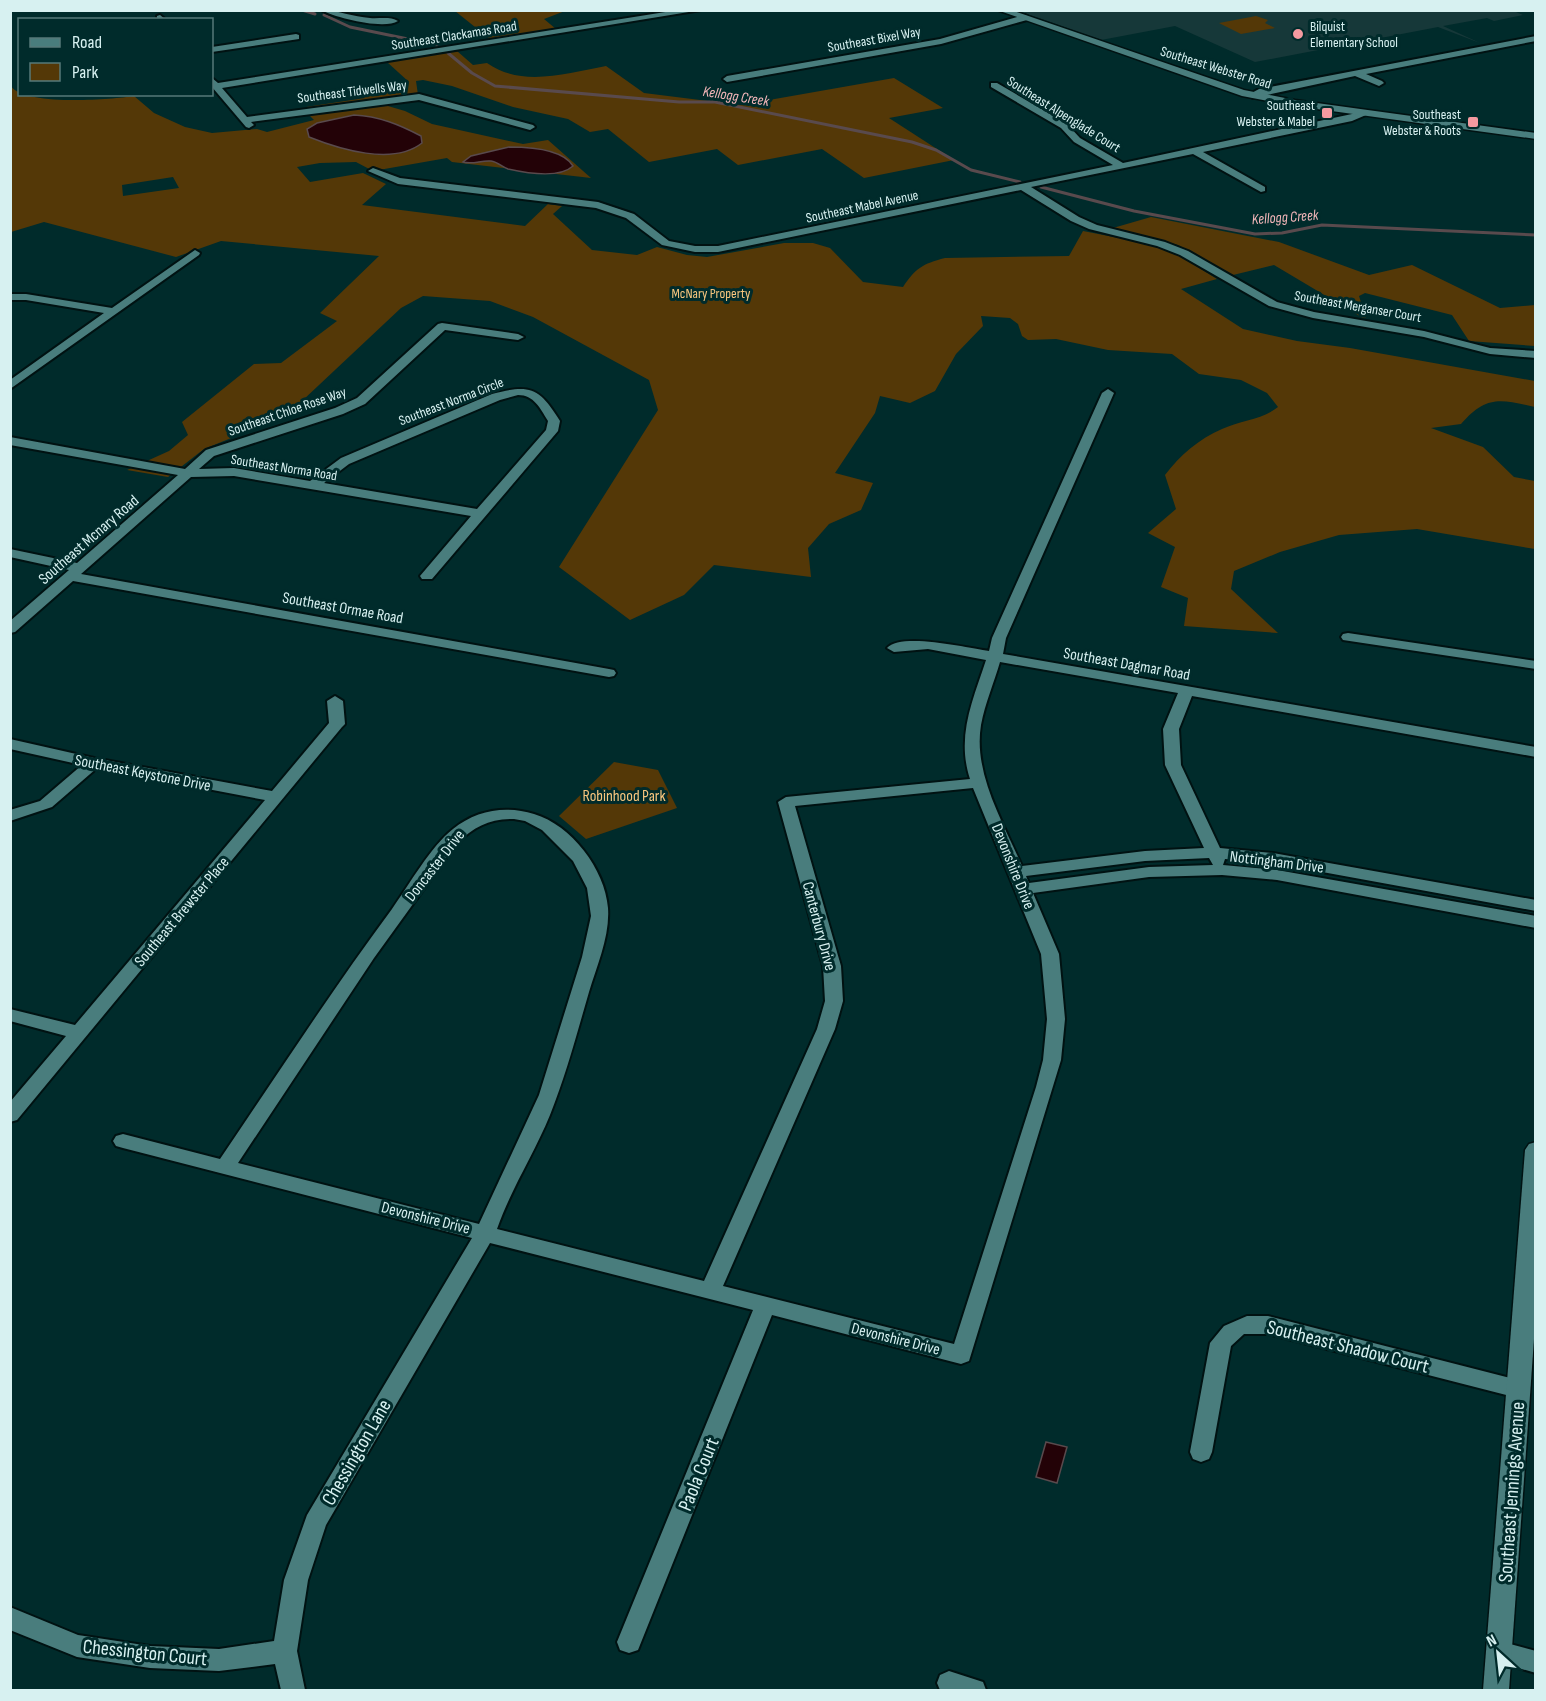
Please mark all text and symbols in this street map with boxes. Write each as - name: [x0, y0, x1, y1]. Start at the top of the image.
- street label: Southeast Clackamas Road: [390, 17, 518, 54]
- legend: [18, 18, 213, 96]
- place label: Bilquist Elementary School: [1310, 18, 1398, 51]
- street label: Southeast Bixel Way: [826, 23, 923, 56]
- marker: Bilquist Elementary School: [1291, 27, 1305, 41]
- text: Road: [72, 32, 102, 53]
- street label: Southeast Webster Road: [1158, 43, 1274, 92]
- text: Park: [72, 62, 98, 83]
- street label: Southeast Alpenglade Court: [1004, 73, 1124, 156]
- street label: Southeast Tidwells Way: [296, 76, 408, 107]
- water label: Kellogg Creek: [701, 82, 771, 111]
- place label: Southeast Webster & Mabel: [1237, 97, 1315, 130]
- marker: Southeast Webster & Mabel: [1320, 106, 1334, 120]
- place label: Southeast Webster & Roots: [1383, 106, 1461, 139]
- marker: Southeast Webster & Roots: [1466, 115, 1480, 129]
- street label: Southeast Mabel Avenue: [804, 186, 920, 227]
- water label: Kellogg Creek: [1251, 206, 1319, 229]
- park label: McNary Property: [671, 285, 751, 302]
- street label: Southeast Merganser Court: [1293, 287, 1423, 326]
- street label: Southeast Norma Circle: [396, 374, 506, 429]
- street label: Southeast Chloe Rose Way: [226, 383, 349, 440]
- street label: Southeast Norma Road: [230, 451, 338, 484]
- street label: Southeast Mcnary Road: [35, 491, 143, 589]
- street label: Southeast Ormae Road: [281, 589, 405, 628]
- street label: Southeast Dagmar Road: [1062, 644, 1192, 685]
- street label: Southeast Keystone Drive: [73, 751, 212, 796]
- park label: Robinhood Park: [582, 787, 666, 806]
- street label: Devonshire Drive: [987, 821, 1038, 912]
- street label: Doncaster Drive: [401, 826, 469, 906]
- street label: Nottingham Drive: [1229, 847, 1325, 878]
- street label: Southeast Brewster Place: [131, 853, 234, 971]
- street label: Canterbury Drive: [798, 880, 840, 973]
- street label: Devonshire Drive: [379, 1198, 472, 1239]
- street label: Southeast Shadow Court: [1264, 1315, 1431, 1379]
- street label: Devonshire Drive: [849, 1319, 942, 1360]
- street label: Chessington Lane: [317, 1395, 397, 1510]
- street label: Southeast Jennings Avenue: [1494, 1401, 1530, 1583]
- street label: Paola Court: [673, 1434, 724, 1515]
- north arrow: [1468, 1623, 1528, 1683]
- text: N: [1484, 1631, 1500, 1651]
- street label: Chessington Court: [82, 1635, 208, 1671]

